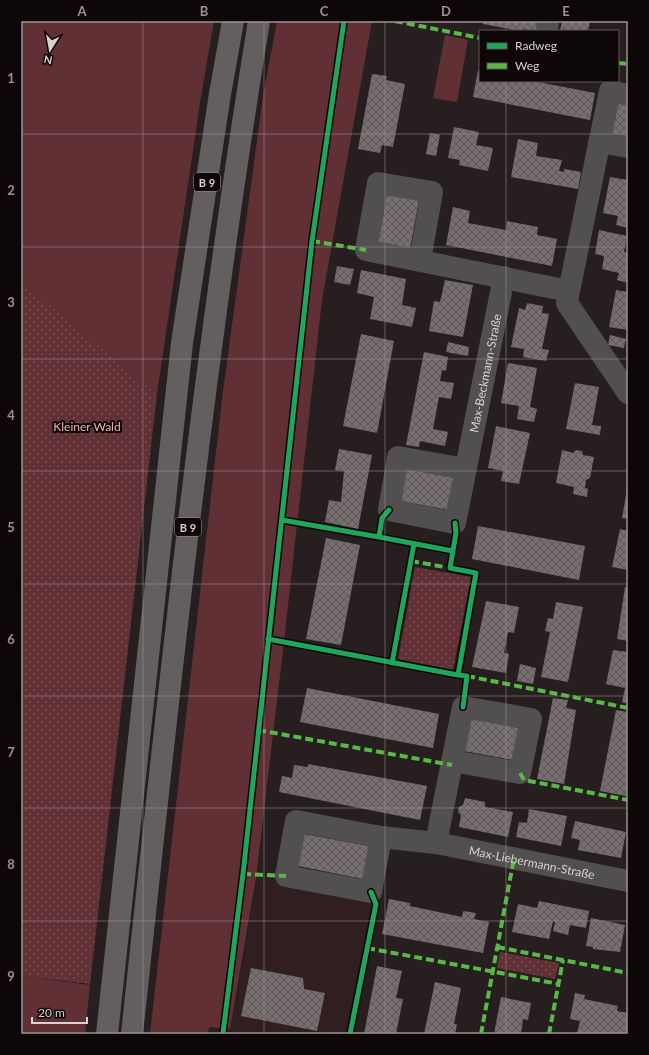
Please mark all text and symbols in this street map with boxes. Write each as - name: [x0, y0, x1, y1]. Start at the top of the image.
- text: A: [76, 3, 87, 19]
- text: B: [200, 3, 209, 19]
- text: C: [320, 3, 329, 19]
- text: D: [441, 3, 451, 19]
- text: E: [562, 3, 570, 19]
- north arrow: [30, 30, 70, 70]
- legend: [479, 30, 619, 82]
- text: Radweg: [515, 38, 557, 53]
- text: N: [43, 53, 53, 67]
- text: Weg: [515, 58, 539, 73]
- text: 1: [7, 70, 15, 86]
- road number: B 9: [194, 173, 220, 191]
- text: 2: [7, 182, 15, 198]
- text: 3: [7, 294, 15, 310]
- street label: Max-Beckmann-Straße: [466, 312, 504, 434]
- text: 4: [7, 407, 15, 423]
- park label: Kleiner Wald: [53, 419, 121, 434]
- road number: B 9: [175, 518, 201, 536]
- text: 5: [7, 519, 15, 535]
- text: 6: [7, 631, 15, 647]
- text: 7: [7, 744, 15, 760]
- street label: Max-Liebermann-Straße: [468, 842, 596, 882]
- text: 8: [7, 856, 15, 872]
- text: 9: [7, 968, 15, 984]
- scale bar: [32, 999, 87, 1025]
- text: 20 m: [38, 1005, 65, 1020]

